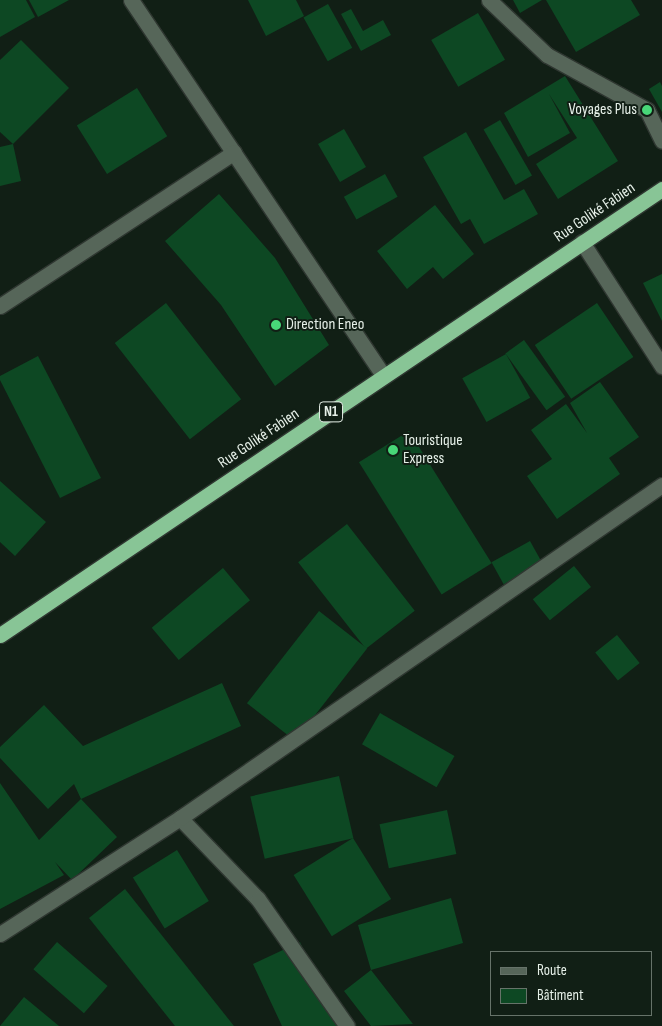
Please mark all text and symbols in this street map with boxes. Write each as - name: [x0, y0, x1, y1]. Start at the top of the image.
- place label: Voyages Plus: [568, 100, 637, 120]
- marker: Voyages Plus: [641, 104, 653, 116]
- street label: Rue Goliké Fabien: [551, 179, 639, 247]
- place label: Direction Eneo: [286, 315, 364, 335]
- marker: Direction Eneo: [270, 319, 282, 331]
- road number: N1: [318, 400, 344, 424]
- street label: Rue Goliké Fabien: [215, 405, 303, 473]
- place label: Touristique Express: [403, 431, 463, 469]
- marker: Touristique Express: [387, 444, 399, 456]
- legend: [490, 951, 652, 1016]
- text: Route: [537, 961, 567, 980]
- text: Bâtiment: [537, 986, 584, 1005]

